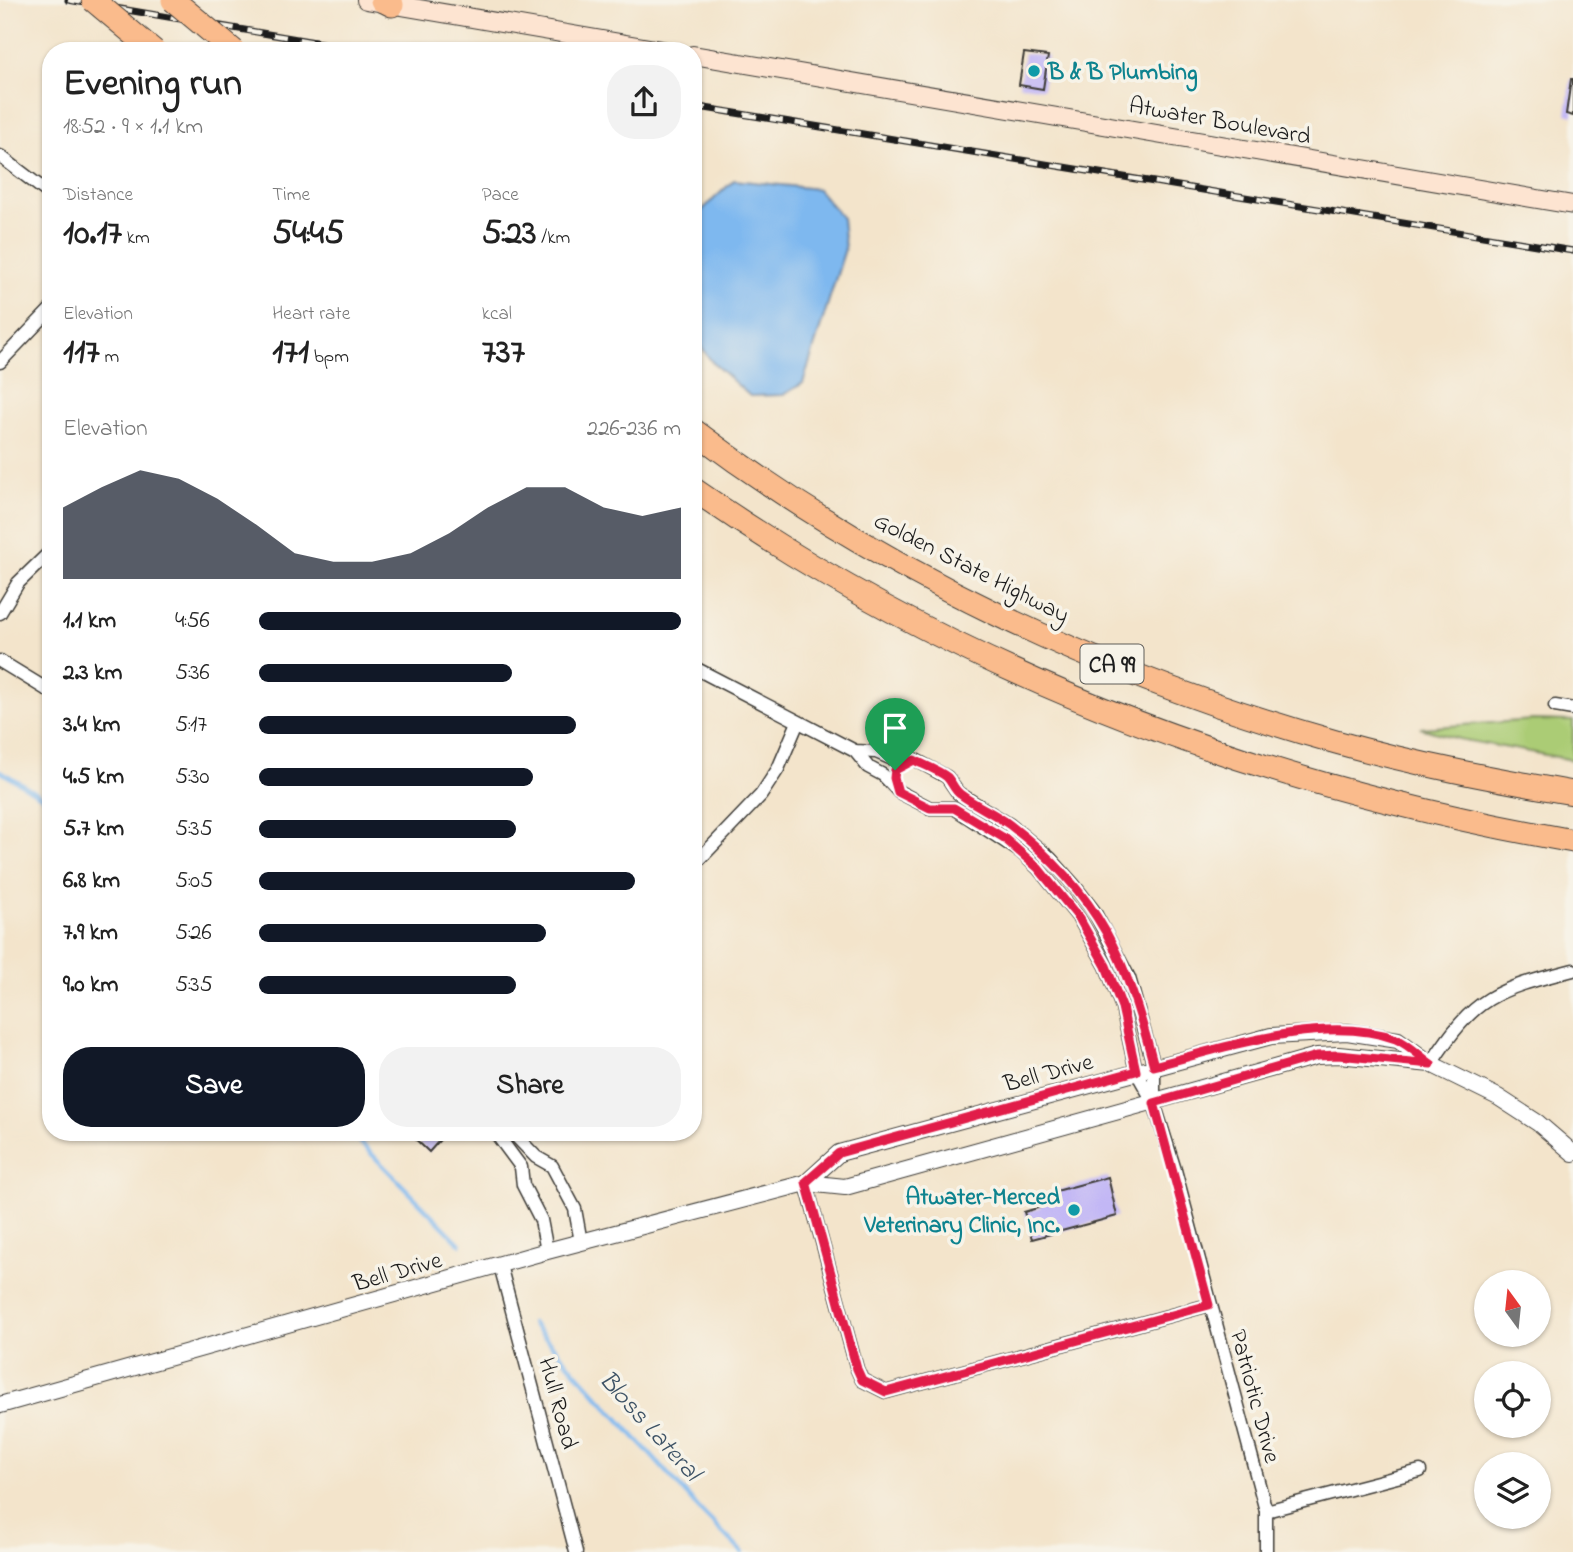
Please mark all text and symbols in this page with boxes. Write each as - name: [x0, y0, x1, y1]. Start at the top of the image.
- place label: B & B Plumbing: [1047, 56, 1198, 92]
- text: Evening run: [63, 57, 242, 113]
- marker: B & B Plumbing: [1026, 63, 1042, 79]
- button: share: [607, 65, 681, 139]
- street label: Atwater Boulevard: [1126, 89, 1314, 156]
- text: 18:52 · 9 × 1.1 km: [63, 111, 203, 144]
- text: Distance: [63, 182, 133, 209]
- text: Time: [272, 182, 310, 209]
- text: Pace: [482, 182, 519, 209]
- text: 10.17: [63, 209, 122, 260]
- text: 54:45: [272, 209, 344, 260]
- text: 5:23: [482, 209, 537, 260]
- text: km: [122, 225, 150, 252]
- text: /km: [537, 225, 570, 252]
- text: Elevation: [63, 301, 133, 328]
- text: Heart rate: [272, 301, 350, 328]
- text: kcal: [482, 301, 512, 328]
- text: 117: [63, 328, 100, 379]
- text: 171: [272, 328, 309, 379]
- text: 737: [482, 328, 525, 379]
- text: m: [100, 344, 119, 371]
- text: bpm: [309, 344, 349, 371]
- text: Elevation: [63, 413, 148, 446]
- text: 226–236 m: [587, 413, 681, 446]
- street label: Golden State Highway: [866, 505, 1075, 635]
- text: 1.1 km: [63, 605, 116, 638]
- text: 4:56: [175, 605, 210, 638]
- road number: CA 99: [1080, 644, 1144, 684]
- text: 2.3 km: [63, 657, 122, 690]
- text: 5:36: [175, 657, 210, 690]
- pin: [865, 698, 925, 770]
- text: 3.4 km: [63, 709, 120, 742]
- text: 5:17: [175, 709, 207, 742]
- icon: arrive: [876, 709, 914, 747]
- text: 4.5 km: [63, 761, 124, 794]
- text: 5:30: [175, 761, 210, 794]
- text: 5.7 km: [63, 813, 124, 846]
- text: 5:35: [175, 813, 213, 846]
- text: 6.8 km: [63, 865, 120, 898]
- text: 5:05: [175, 865, 213, 898]
- text: 7.9 km: [63, 917, 118, 950]
- text: 5:26: [175, 917, 212, 950]
- text: 9.0 km: [63, 969, 118, 1002]
- text: 5:35: [175, 969, 213, 1002]
- street label: Bell Drive: [999, 1046, 1097, 1103]
- button: Save: [63, 1047, 365, 1127]
- button: Share: [379, 1047, 681, 1127]
- place label: Atwater-Merced Veterinary Clinic, Inc.: [863, 1181, 1061, 1245]
- marker: Atwater-Merced Veterinary Clinic, Inc.: [1066, 1202, 1082, 1218]
- street label: Bell Drive: [348, 1244, 447, 1303]
- north arrow: [1474, 1270, 1550, 1348]
- map controls: [1474, 1270, 1551, 1529]
- street label: Patriotic Drive: [1219, 1326, 1288, 1468]
- street label: Hull Road: [528, 1354, 586, 1454]
- button: locate: [1474, 1361, 1551, 1438]
- water label: Bloss Lateral: [589, 1363, 711, 1493]
- button: layers: [1474, 1452, 1551, 1529]

